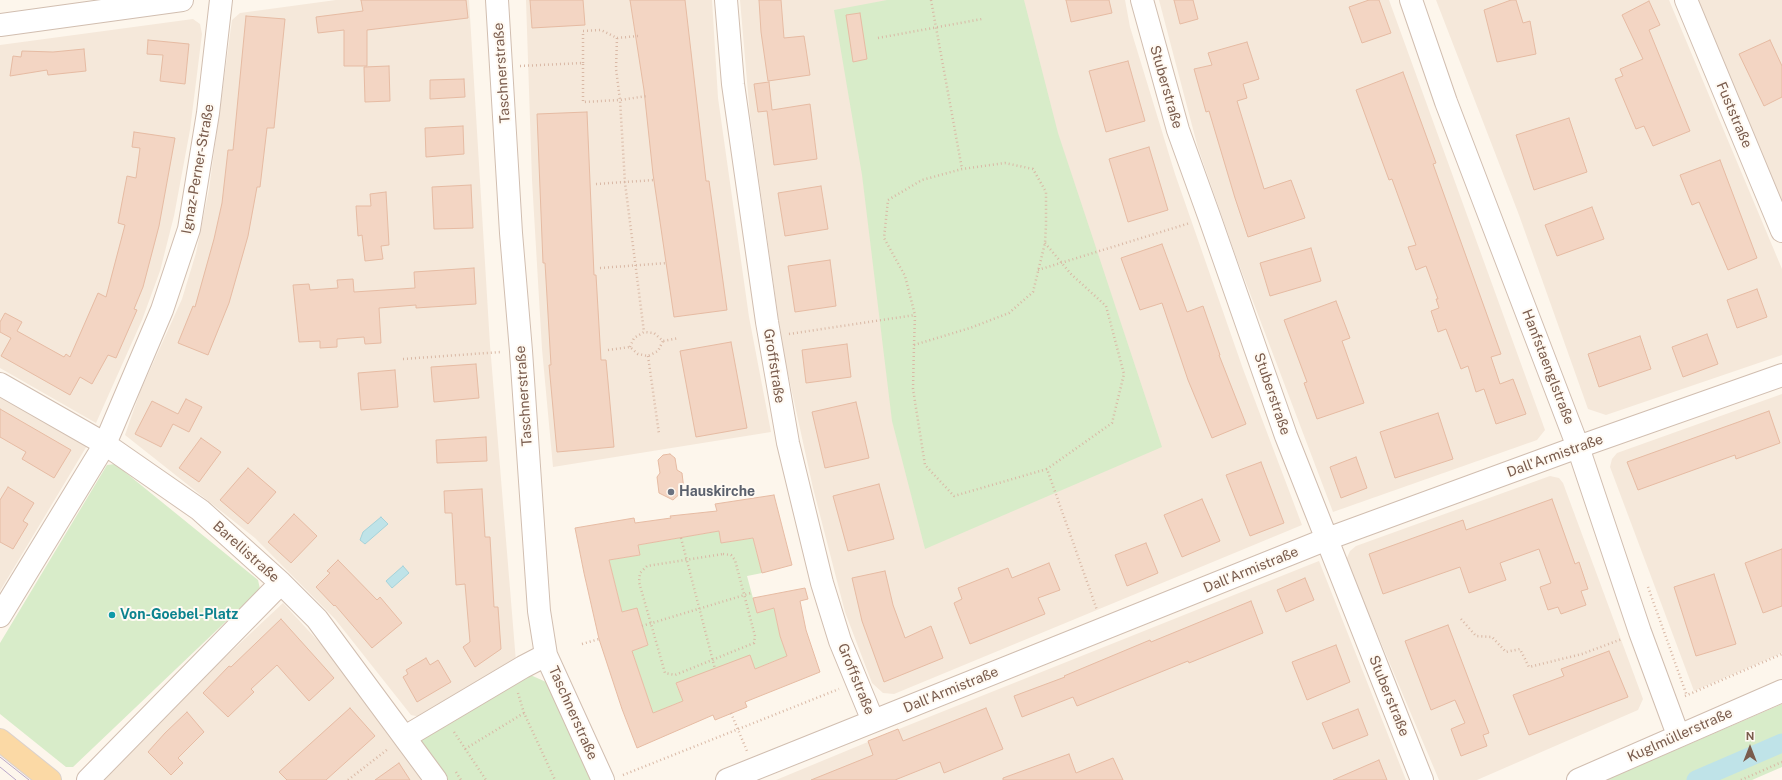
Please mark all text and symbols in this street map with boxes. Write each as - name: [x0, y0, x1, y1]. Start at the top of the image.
- street label: Taschnerstraße: [490, 22, 514, 124]
- street label: Stuberstraße: [1146, 43, 1186, 131]
- street label: Fuststraße: [1713, 79, 1755, 151]
- street label: Ignaz-Perner-Straße: [178, 103, 218, 235]
- street label: Hanfstaenglstraße: [1518, 307, 1578, 427]
- street label: Groffstraße: [760, 327, 788, 405]
- street label: Taschnerstraße: [512, 345, 536, 447]
- street label: Stuberstraße: [1250, 351, 1294, 437]
- street label: Dall'Armistraße: [1505, 431, 1605, 481]
- place label: Hauskirche: [679, 484, 755, 500]
- marker: Hauskirche: [666, 487, 676, 497]
- street label: Barellistraße: [209, 518, 283, 586]
- street label: Dall'Armistraße: [1201, 543, 1301, 597]
- place label: Von-Goebel-Platz: [120, 607, 238, 623]
- marker: Von-Goebel-Platz: [107, 610, 117, 620]
- street label: Groffstraße: [834, 641, 878, 717]
- street label: Stuberstraße: [1365, 653, 1413, 739]
- street label: Dall'Armistraße: [901, 663, 1001, 717]
- street label: Taschnerstraße: [545, 664, 601, 762]
- street label: Kuglmüllerstraße: [1625, 704, 1735, 766]
- north arrow: [1730, 728, 1770, 768]
- text: N: [1746, 730, 1754, 742]

